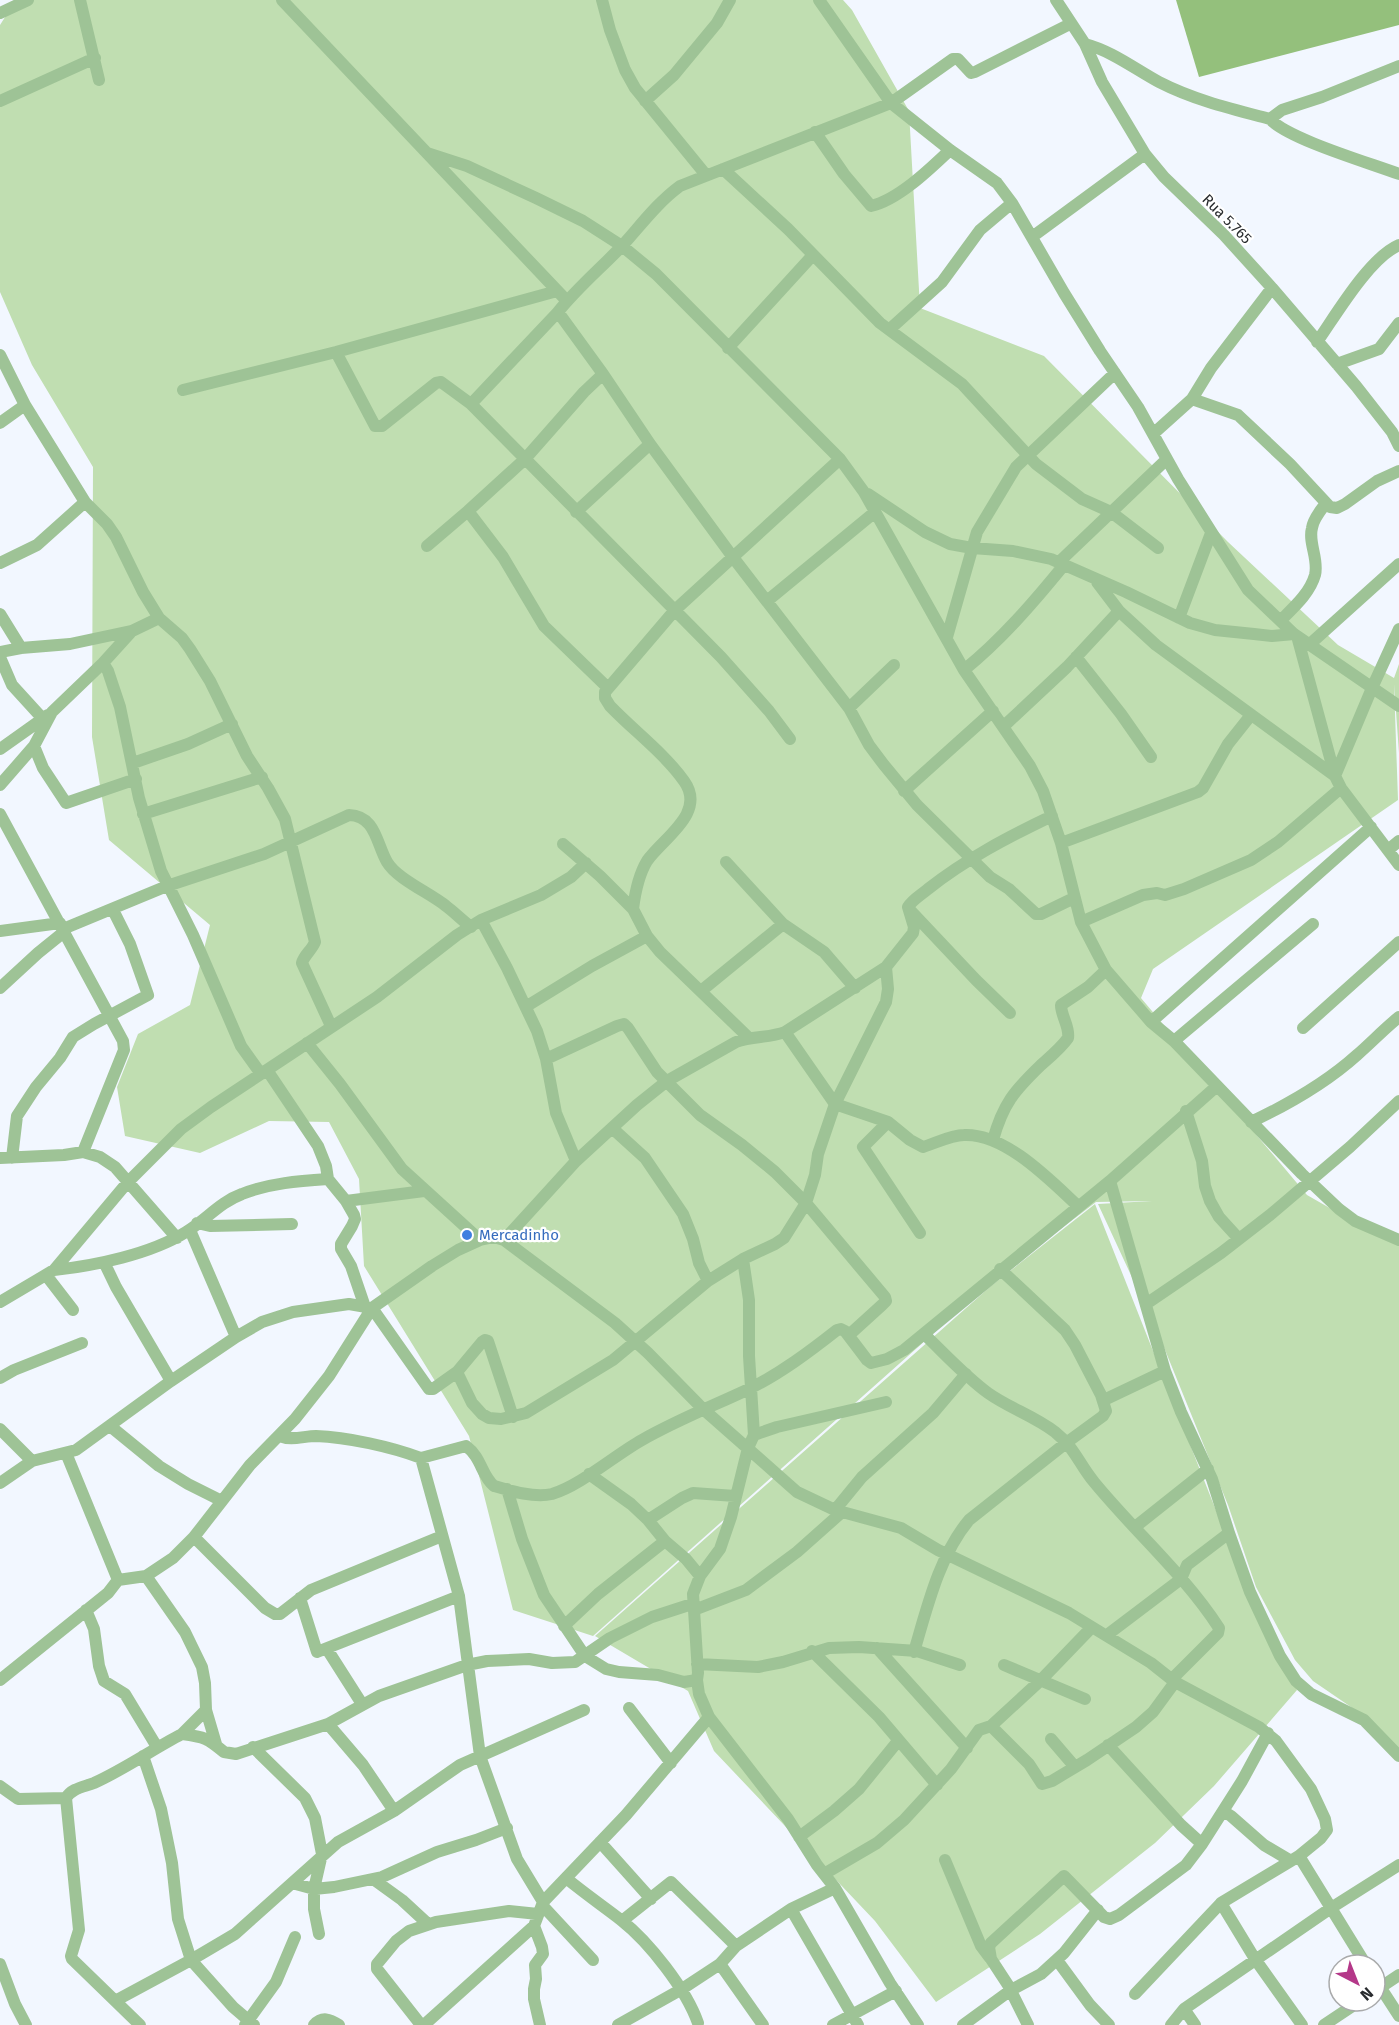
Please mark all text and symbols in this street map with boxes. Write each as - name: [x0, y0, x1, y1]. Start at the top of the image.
- street label: Rua 5.765: [1198, 190, 1256, 248]
- place label: Mercadinho: [479, 1226, 559, 1244]
- marker: Mercadinho: [460, 1228, 474, 1242]
- north arrow: [1327, 1953, 1387, 2013]
- text: N: [1356, 1983, 1377, 2004]

